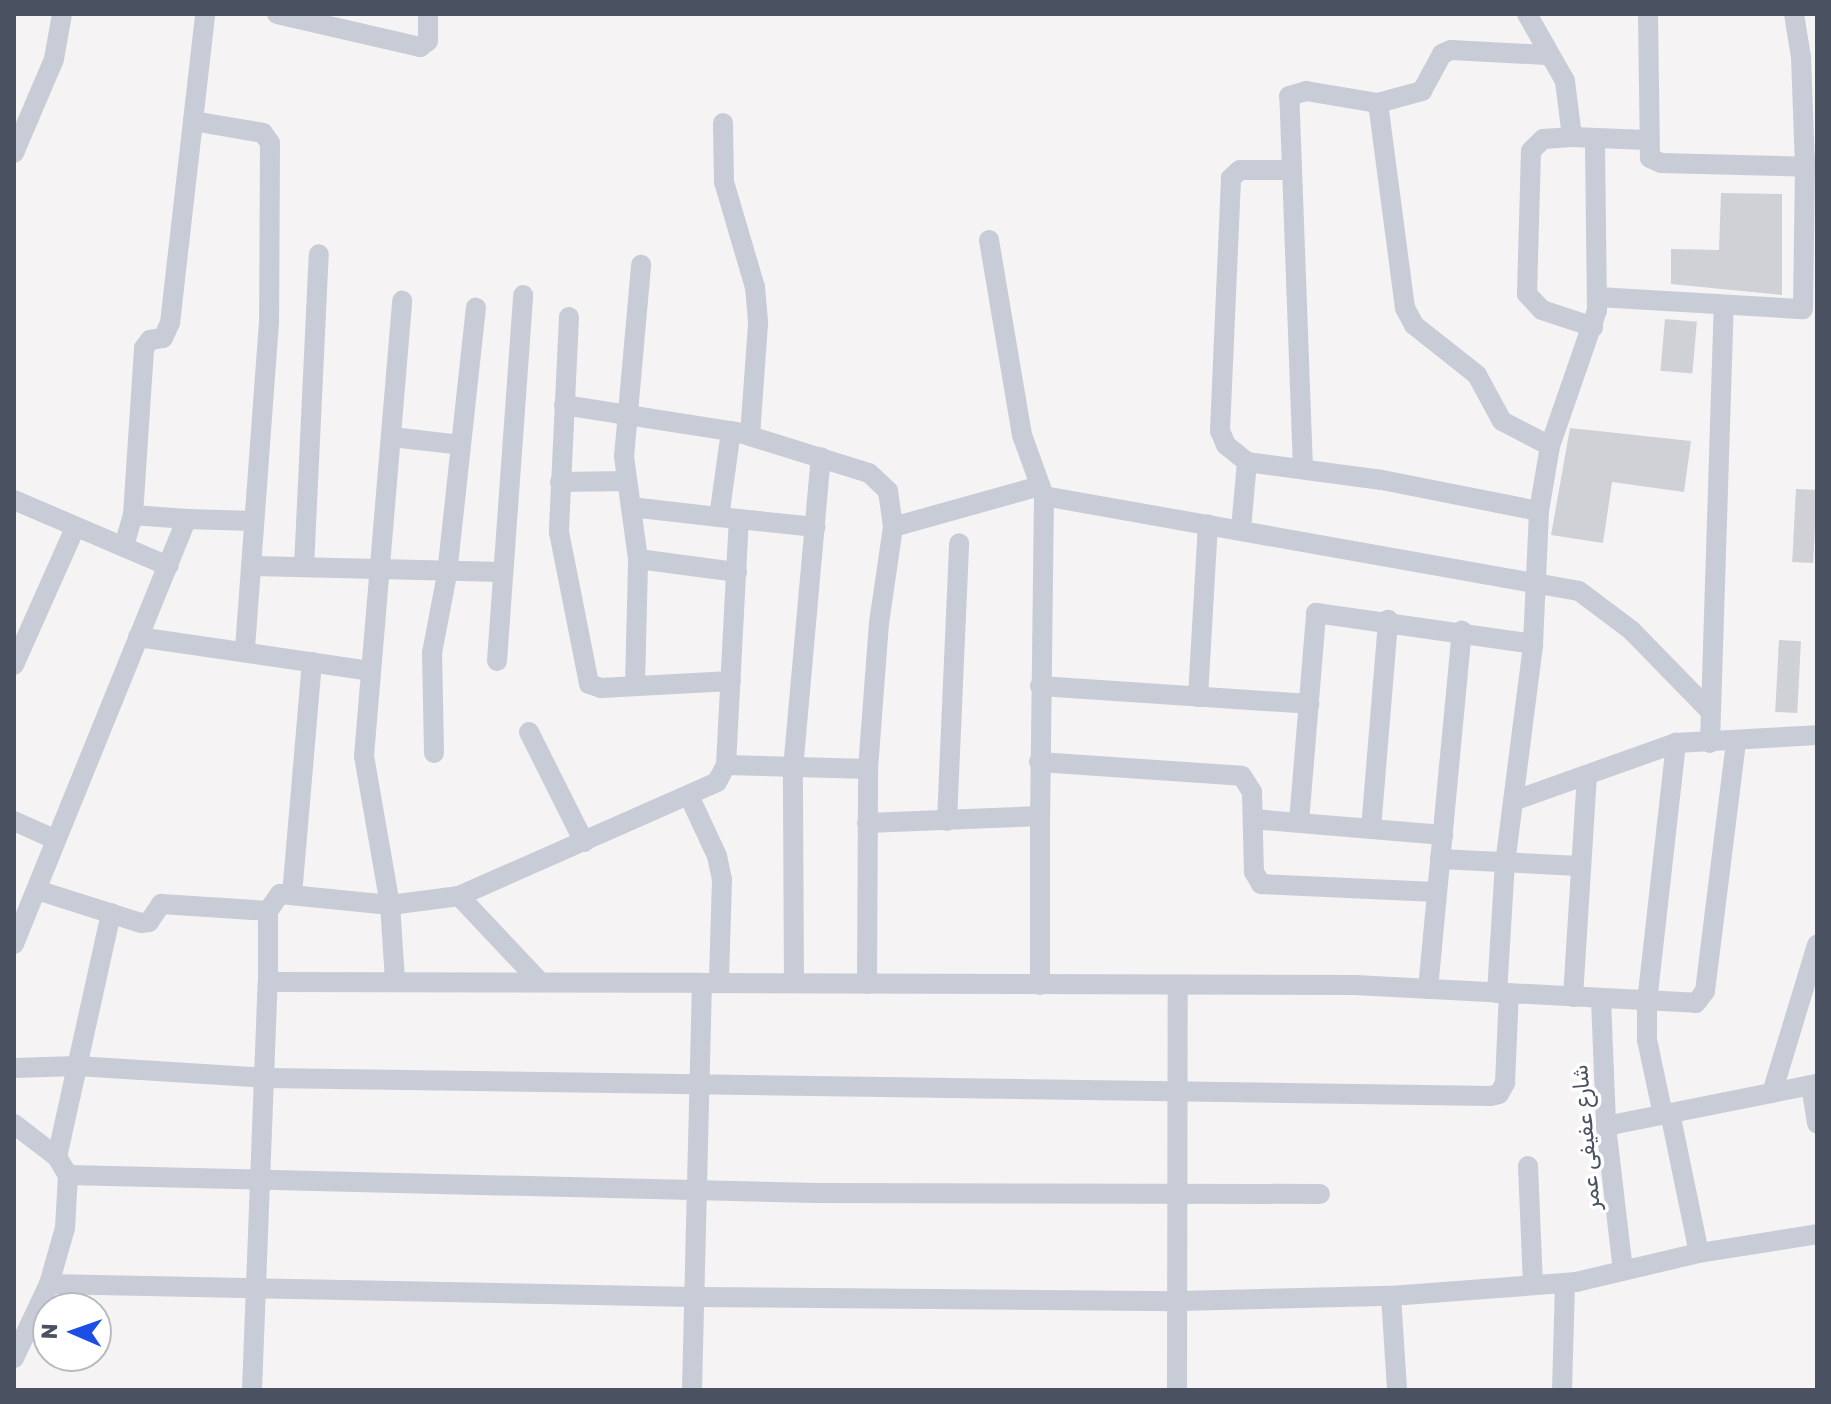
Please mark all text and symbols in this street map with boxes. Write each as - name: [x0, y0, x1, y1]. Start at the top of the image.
- street label: شارع عفيفى عمر: [1567, 1063, 1605, 1211]
- north arrow: [32, 1292, 112, 1372]
- text: N: [36, 1323, 63, 1340]

